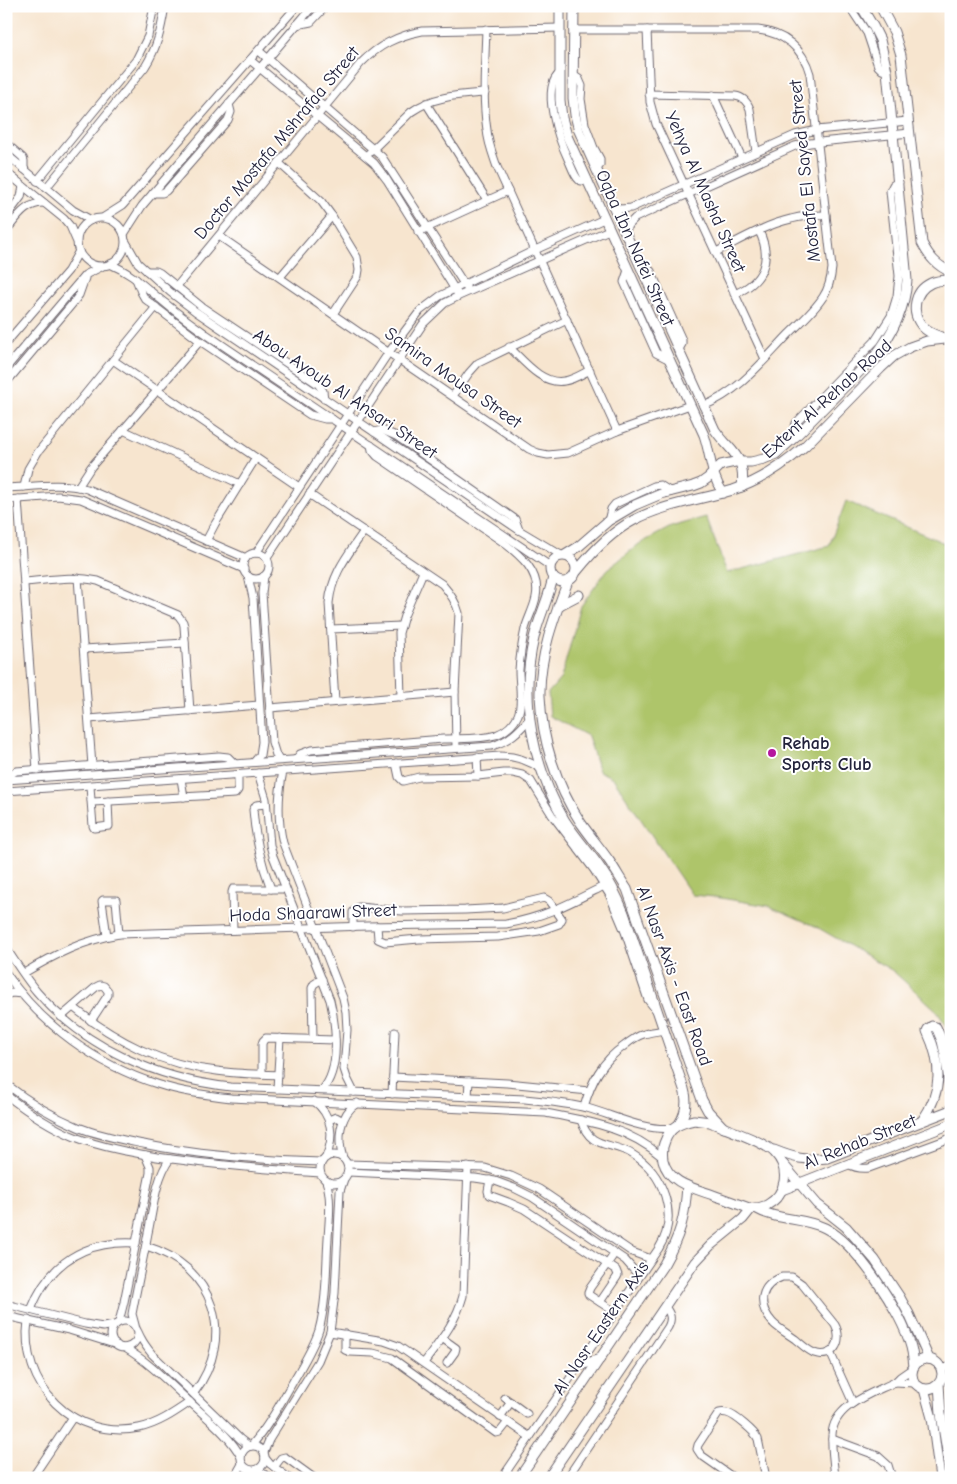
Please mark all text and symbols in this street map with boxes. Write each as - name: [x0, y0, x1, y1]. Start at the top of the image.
- street label: Doctor Mostafa Mshrafaa Street: [190, 42, 364, 244]
- street label: Mostafa El Sayed Street: [785, 78, 825, 263]
- street label: Yehya Al Mashd Street: [660, 108, 750, 276]
- street label: Oqba Ibn Nafei Street: [591, 167, 679, 330]
- street label: Samira Mousa Street: [381, 323, 526, 434]
- street label: Abou Ayoub Al Ansari Street: [249, 325, 442, 464]
- street label: Extent Al Rehab Road: [758, 335, 896, 463]
- place label: Rehab Sports Club: [782, 733, 872, 775]
- marker: Rehab Sports Club: [766, 747, 778, 759]
- street label: Al Nasr Axis - East Road: [632, 883, 716, 1069]
- street label: Hoda Shaarawi Street: [229, 900, 398, 926]
- street label: Al Rehab Street: [801, 1110, 920, 1174]
- street label: Al Nasr Eastern Axis: [548, 1257, 654, 1399]

